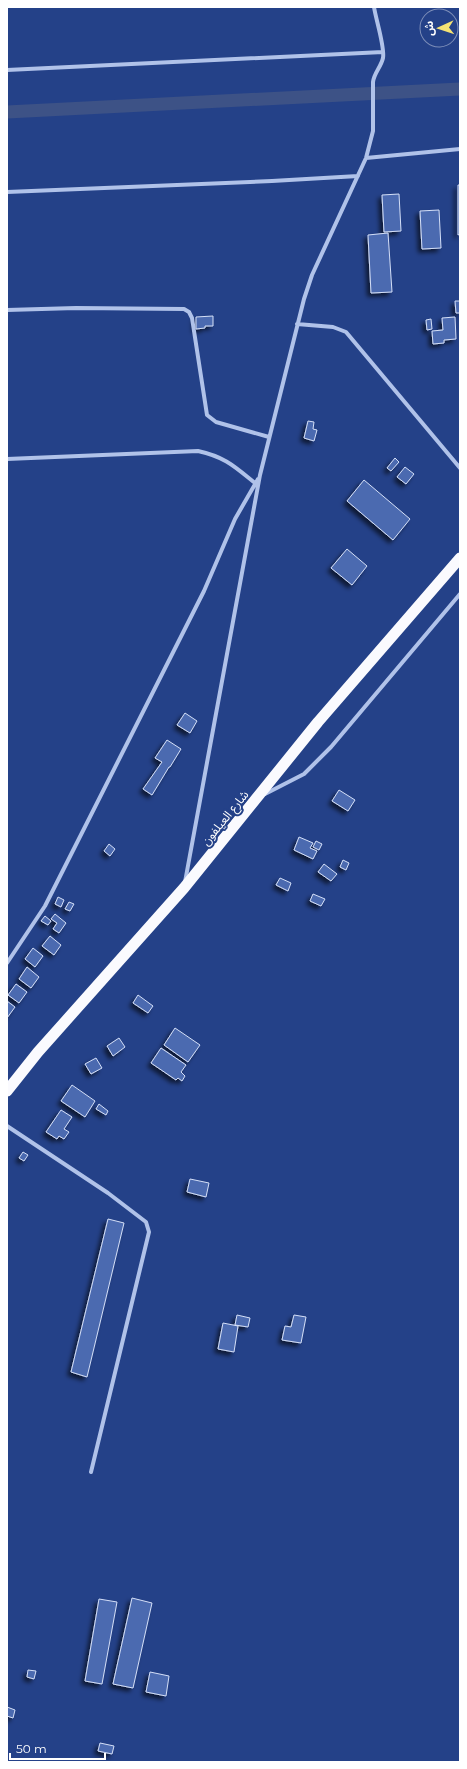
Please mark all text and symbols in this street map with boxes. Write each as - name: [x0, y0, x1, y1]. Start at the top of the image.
- north arrow: [419, 8, 459, 48]
- text: ش: [422, 21, 436, 36]
- street label: شارع العيلفون: [198, 787, 253, 850]
- scale bar: [10, 1735, 105, 1761]
- text: 50 m: [16, 1741, 47, 1756]

